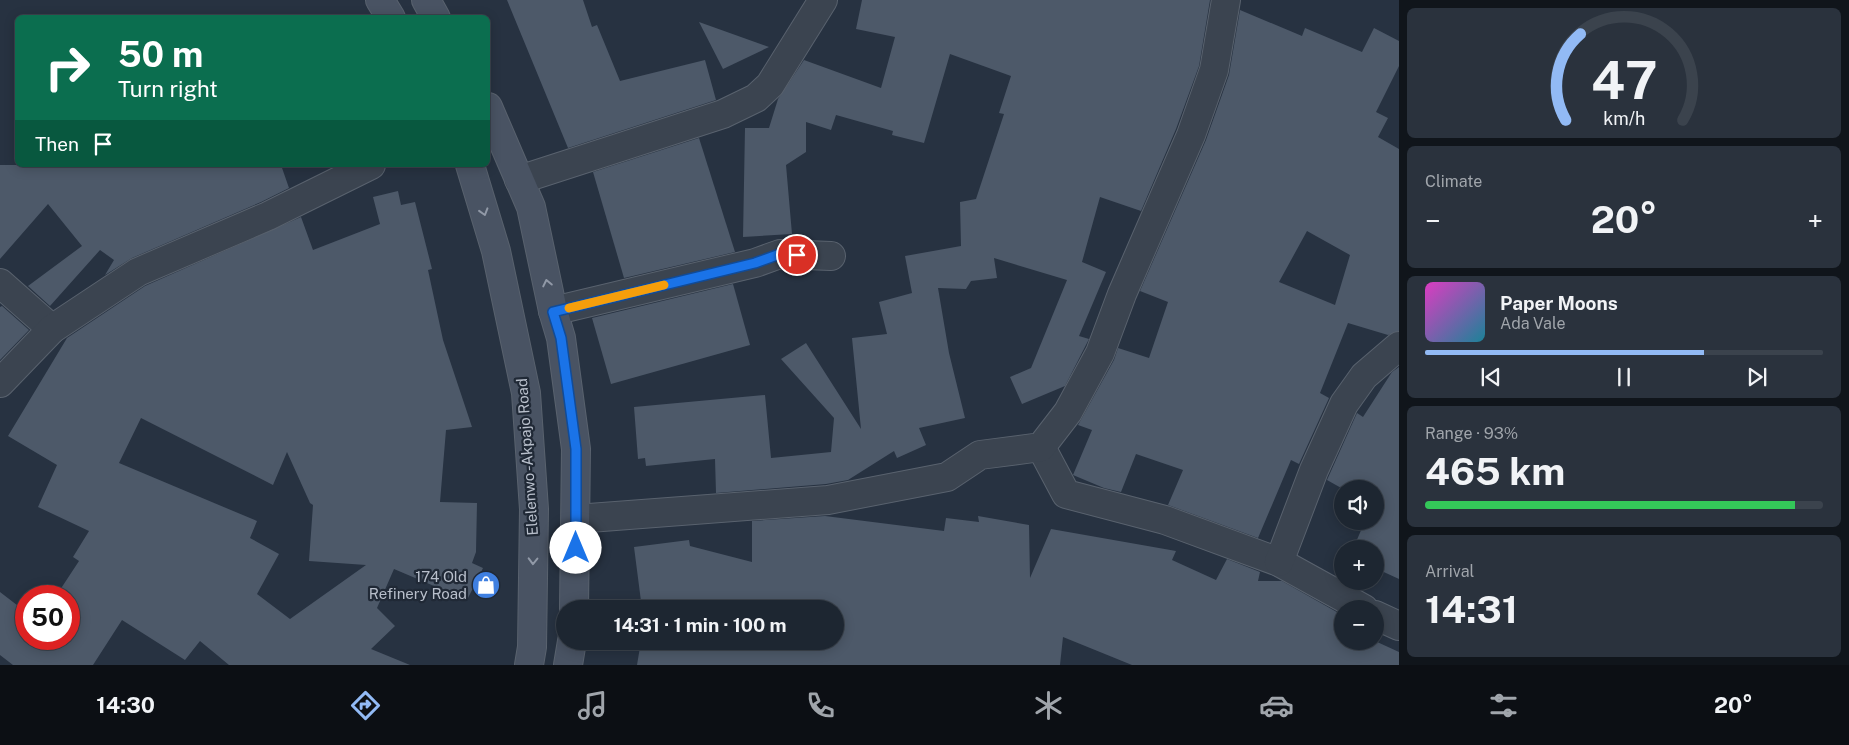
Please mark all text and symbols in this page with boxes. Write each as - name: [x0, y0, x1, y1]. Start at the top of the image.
- text: 50 m: [118, 34, 203, 75]
- icon: right: [35, 35, 100, 100]
- text: 47: [1591, 50, 1657, 111]
- text: Turn right: [118, 76, 218, 102]
- text: km/h: [1603, 108, 1645, 129]
- icon: arrive: [89, 130, 117, 158]
- text: Then: [35, 133, 79, 155]
- text: Climate: [1425, 172, 1482, 191]
- text: 20°: [1591, 197, 1657, 242]
- text: −: [1425, 204, 1441, 237]
- text: +: [1807, 204, 1823, 237]
- one-way arrow: [478, 207, 488, 215]
- pin: [776, 234, 818, 276]
- icon: arrive: [783, 241, 811, 269]
- one-way arrow: [542, 278, 553, 287]
- text: Paper Moons: [1500, 292, 1618, 314]
- text: Ada Vale: [1500, 314, 1565, 333]
- icon: previous: [1477, 363, 1505, 391]
- icon: pause: [1610, 363, 1638, 391]
- icon: next: [1743, 363, 1771, 391]
- street label: Elelenwo -Akpajo Road: [513, 378, 541, 536]
- text: Range · 93%: [1425, 424, 1518, 443]
- text: 465 km: [1425, 449, 1565, 494]
- map controls: [1334, 480, 1384, 650]
- button: sound: [1334, 480, 1384, 530]
- position arrow: [549, 521, 601, 573]
- button: +: [1334, 540, 1384, 590]
- one-way arrow: [528, 558, 538, 566]
- text: Arrival: [1425, 562, 1474, 581]
- place label: 174 Old Refinery Road: [369, 568, 467, 602]
- shop icon: 174 Old Refinery Road: [471, 570, 501, 600]
- speed limit sign: 50: [15, 585, 80, 650]
- text: 14:31: [1425, 587, 1518, 632]
- button: −: [1334, 600, 1384, 650]
- text: 14:31 · 1 min · 100 m: [613, 614, 787, 636]
- icon: directions: [348, 688, 383, 723]
- icon: music: [575, 688, 610, 723]
- icon: phone: [803, 688, 838, 723]
- icon: climate: [1031, 688, 1066, 723]
- icon: car: [1259, 688, 1294, 723]
- icon: filters: [1486, 688, 1521, 723]
- text: 14:30: [96, 692, 155, 718]
- text: 20°: [1714, 692, 1753, 718]

